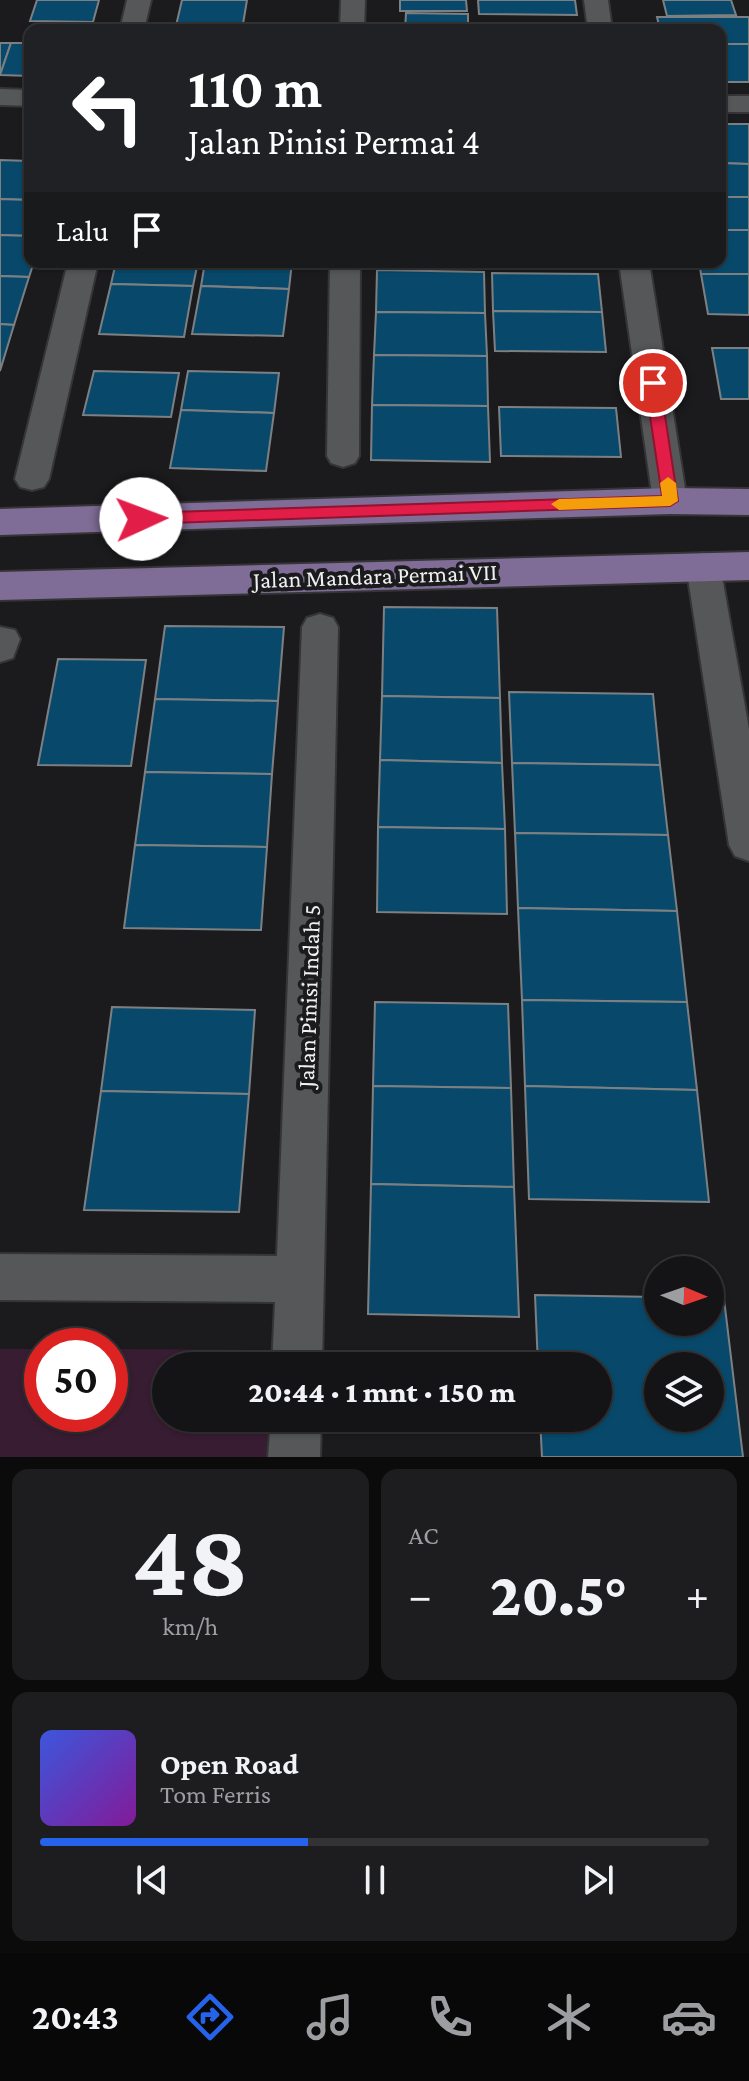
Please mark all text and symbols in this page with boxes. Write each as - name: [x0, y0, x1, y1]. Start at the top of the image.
- icon: left: [56, 56, 160, 160]
- text: 110 m: [188, 57, 322, 119]
- text: Jalan Pinisi Permai 4: [188, 122, 480, 162]
- icon: arrive: [125, 208, 169, 252]
- text: Lalu: [56, 214, 109, 247]
- pin: [619, 349, 687, 417]
- icon: arrive: [631, 361, 675, 405]
- position arrow: [99, 477, 183, 561]
- street label: Jalan Mandara Permai VII: [250, 558, 498, 593]
- street label: Jalan Pinisi Indah 5: [292, 904, 325, 1090]
- north arrow: [644, 1256, 724, 1336]
- map controls: [644, 1256, 724, 1432]
- speed limit sign: 50: [24, 1328, 128, 1432]
- button: layers: [644, 1352, 724, 1432]
- text: 20:44 · 1 mnt · 150 m: [248, 1375, 516, 1408]
- text: 48: [132, 1502, 249, 1617]
- text: AC: [409, 1521, 439, 1550]
- text: 20.5°: [490, 1561, 628, 1628]
- text: −: [409, 1571, 432, 1619]
- text: +: [686, 1571, 709, 1619]
- text: km/h: [162, 1612, 218, 1641]
- text: Open Road: [160, 1747, 299, 1780]
- text: Tom Ferris: [160, 1780, 271, 1809]
- icon: previous: [130, 1858, 174, 1902]
- icon: pause: [353, 1858, 397, 1902]
- icon: next: [576, 1858, 620, 1902]
- icon: directions: [182, 1989, 238, 2045]
- icon: music: [302, 1989, 358, 2045]
- icon: phone: [422, 1989, 478, 2045]
- icon: climate: [541, 1989, 597, 2045]
- icon: car: [661, 1989, 717, 2045]
- text: 20:43: [32, 1997, 119, 2037]

